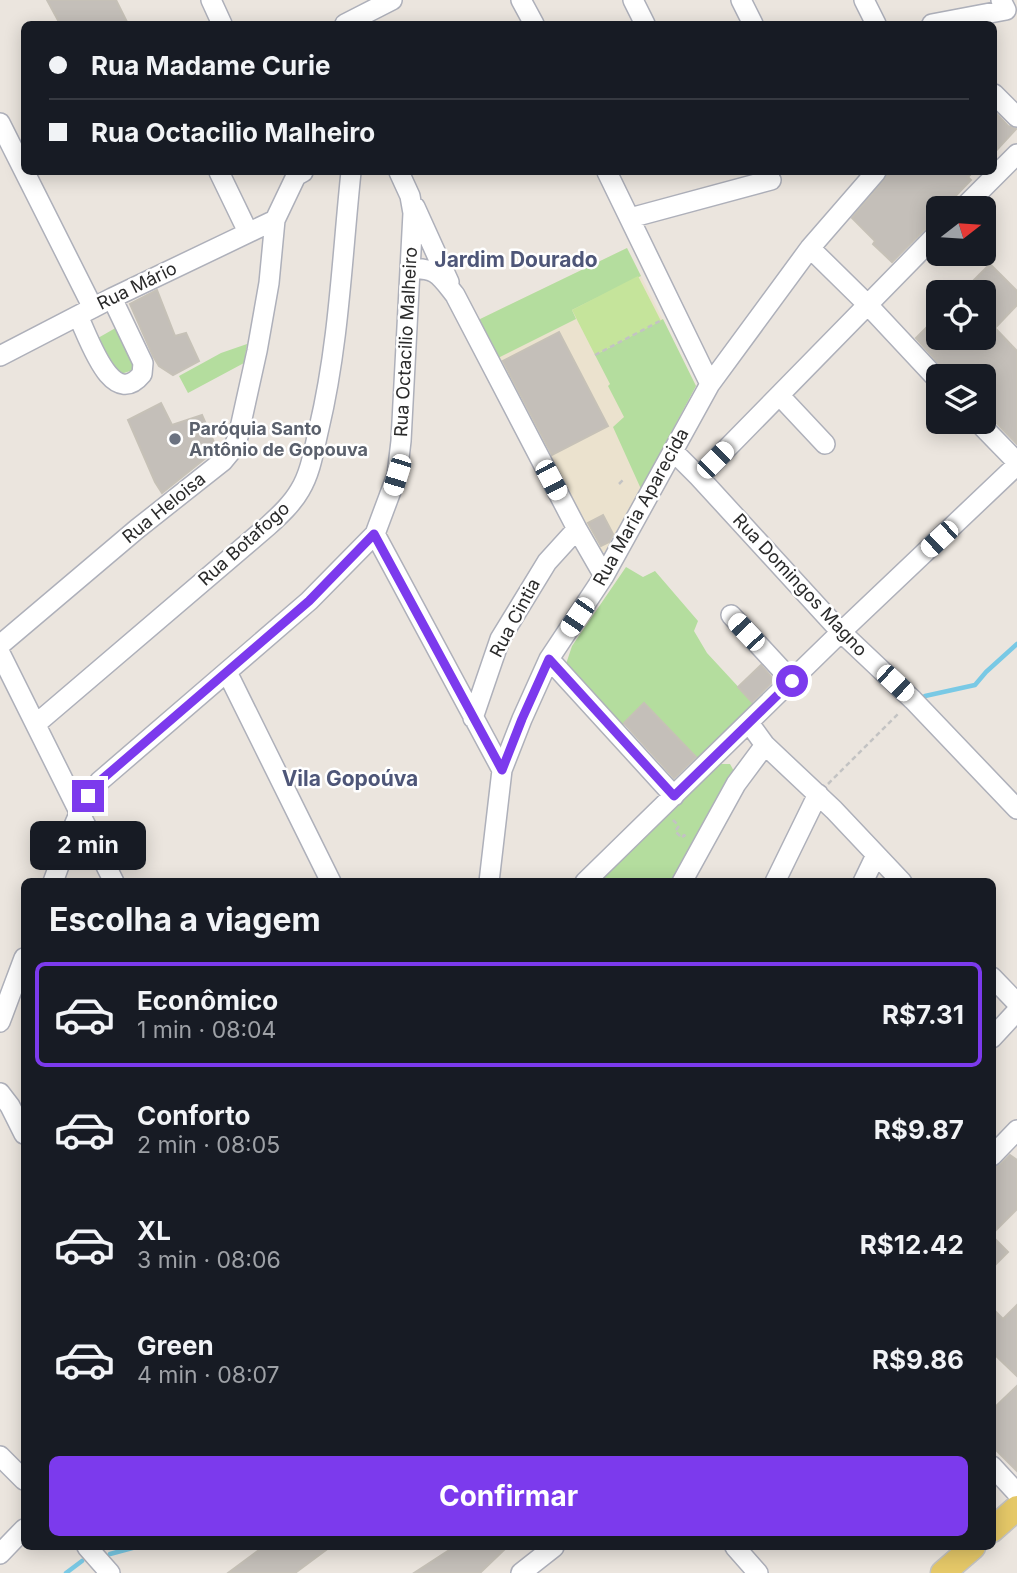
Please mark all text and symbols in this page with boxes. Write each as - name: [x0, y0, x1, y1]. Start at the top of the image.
- text: Rua Madame Curie: [91, 50, 330, 81]
- text: Rua Octacilio Malheiro: [91, 117, 375, 148]
- north arrow: [926, 196, 996, 266]
- map controls: [926, 196, 996, 434]
- street label: Rua Octacilio Malheiro: [390, 246, 421, 438]
- district label: Jardim Dourado: [434, 247, 598, 272]
- street label: Rua Mário: [94, 257, 180, 314]
- button: locate: [926, 280, 996, 350]
- button: layers: [926, 364, 996, 434]
- place label: Paróquia Santo Antônio de Gopouva: [189, 418, 368, 460]
- street label: Rua Maria Aparecida: [589, 424, 693, 589]
- marker: Paróquia Santo Antônio de Gopouva: [167, 431, 183, 447]
- car: [693, 438, 738, 482]
- car: [381, 452, 414, 498]
- car: [532, 457, 571, 503]
- street label: Rua Heloisa: [118, 468, 209, 547]
- street label: Rua Botafogo: [194, 497, 293, 590]
- street label: Rua Domingos Magno: [729, 509, 872, 660]
- car: [917, 517, 962, 561]
- street label: Rua Cintia: [485, 575, 544, 661]
- car: [557, 594, 598, 640]
- car: [724, 609, 769, 655]
- car: [873, 661, 918, 705]
- route start: [776, 665, 808, 697]
- district label: Vila Gopoúva: [282, 766, 418, 791]
- route end: [72, 780, 104, 812]
- callout: 2 min: [30, 820, 146, 870]
- text: 2 min: [57, 831, 119, 859]
- text: Escolha a viagem: [49, 900, 321, 939]
- icon: car: [53, 983, 116, 1046]
- text: Econômico: [137, 985, 278, 1016]
- text: R$7.31: [882, 999, 964, 1030]
- text: 1 min · 08:04: [137, 1016, 276, 1044]
- icon: car: [53, 1098, 116, 1161]
- text: Conforto: [137, 1100, 250, 1131]
- text: R$9.87: [874, 1114, 964, 1145]
- text: 2 min · 08:05: [137, 1131, 280, 1159]
- icon: car: [53, 1213, 116, 1276]
- text: XL: [137, 1215, 171, 1246]
- text: R$12.42: [860, 1229, 964, 1260]
- text: 3 min · 08:06: [137, 1246, 281, 1274]
- icon: car: [53, 1328, 116, 1391]
- text: Green: [137, 1330, 214, 1361]
- text: R$9.86: [872, 1344, 964, 1375]
- text: 4 min · 08:07: [137, 1361, 280, 1389]
- button: Confirmar: [49, 1456, 968, 1536]

